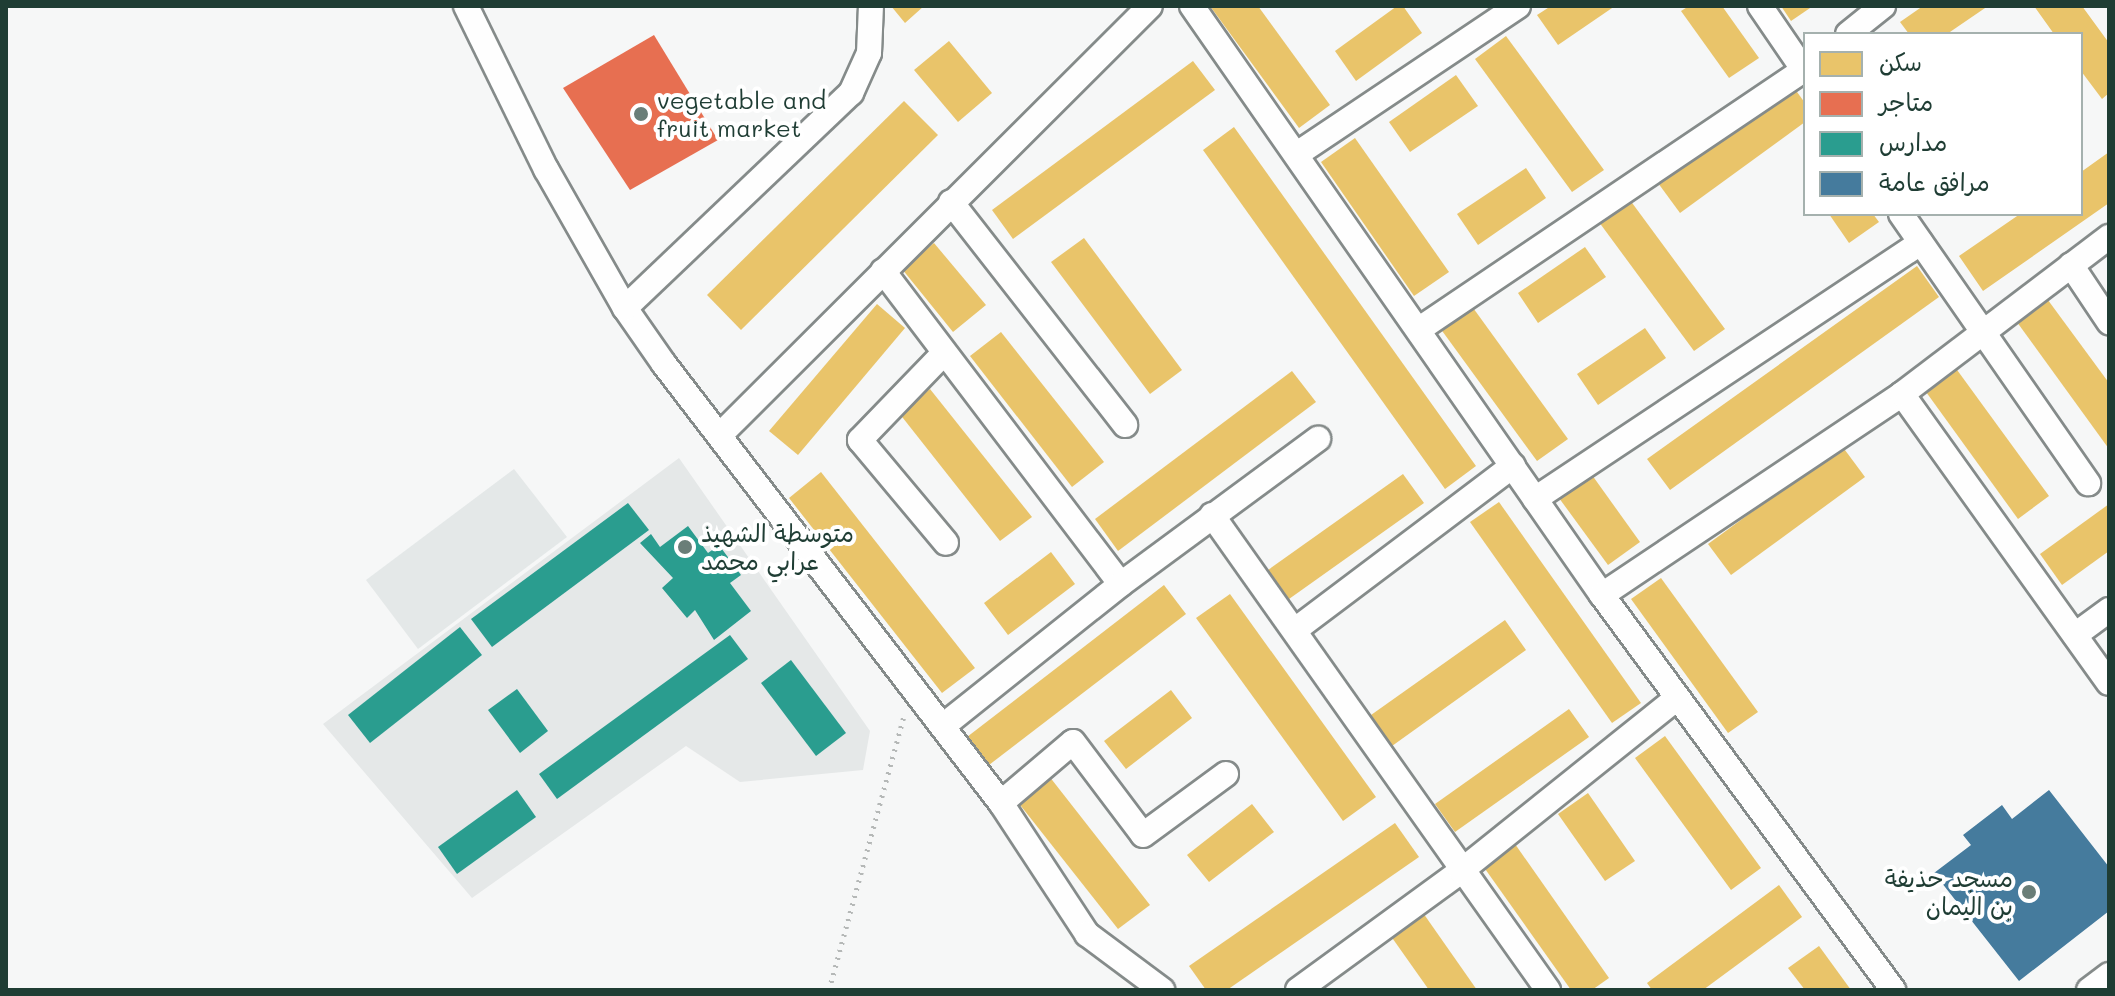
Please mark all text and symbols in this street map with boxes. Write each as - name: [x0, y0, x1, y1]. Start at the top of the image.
- legend: [1803, 32, 2083, 216]
- text: سكن: [1879, 46, 1922, 77]
- place label: vegetable and fruit market: [657, 86, 826, 142]
- text: متاجر: [1879, 86, 1933, 117]
- marker: vegetable and fruit market: [632, 105, 650, 123]
- text: مدارس: [1879, 126, 1947, 157]
- text: مرافق عامة: [1879, 166, 1990, 197]
- place label: متوسطة الشهيذ عرابي محمد: [701, 519, 854, 575]
- marker: متوسطة الشهيذ عرابي محمد: [676, 538, 694, 556]
- place label: مسجد حذيفة بن اليمان: [1885, 864, 2013, 920]
- marker: مسجد حذيفة بن اليمان: [2020, 883, 2038, 901]

